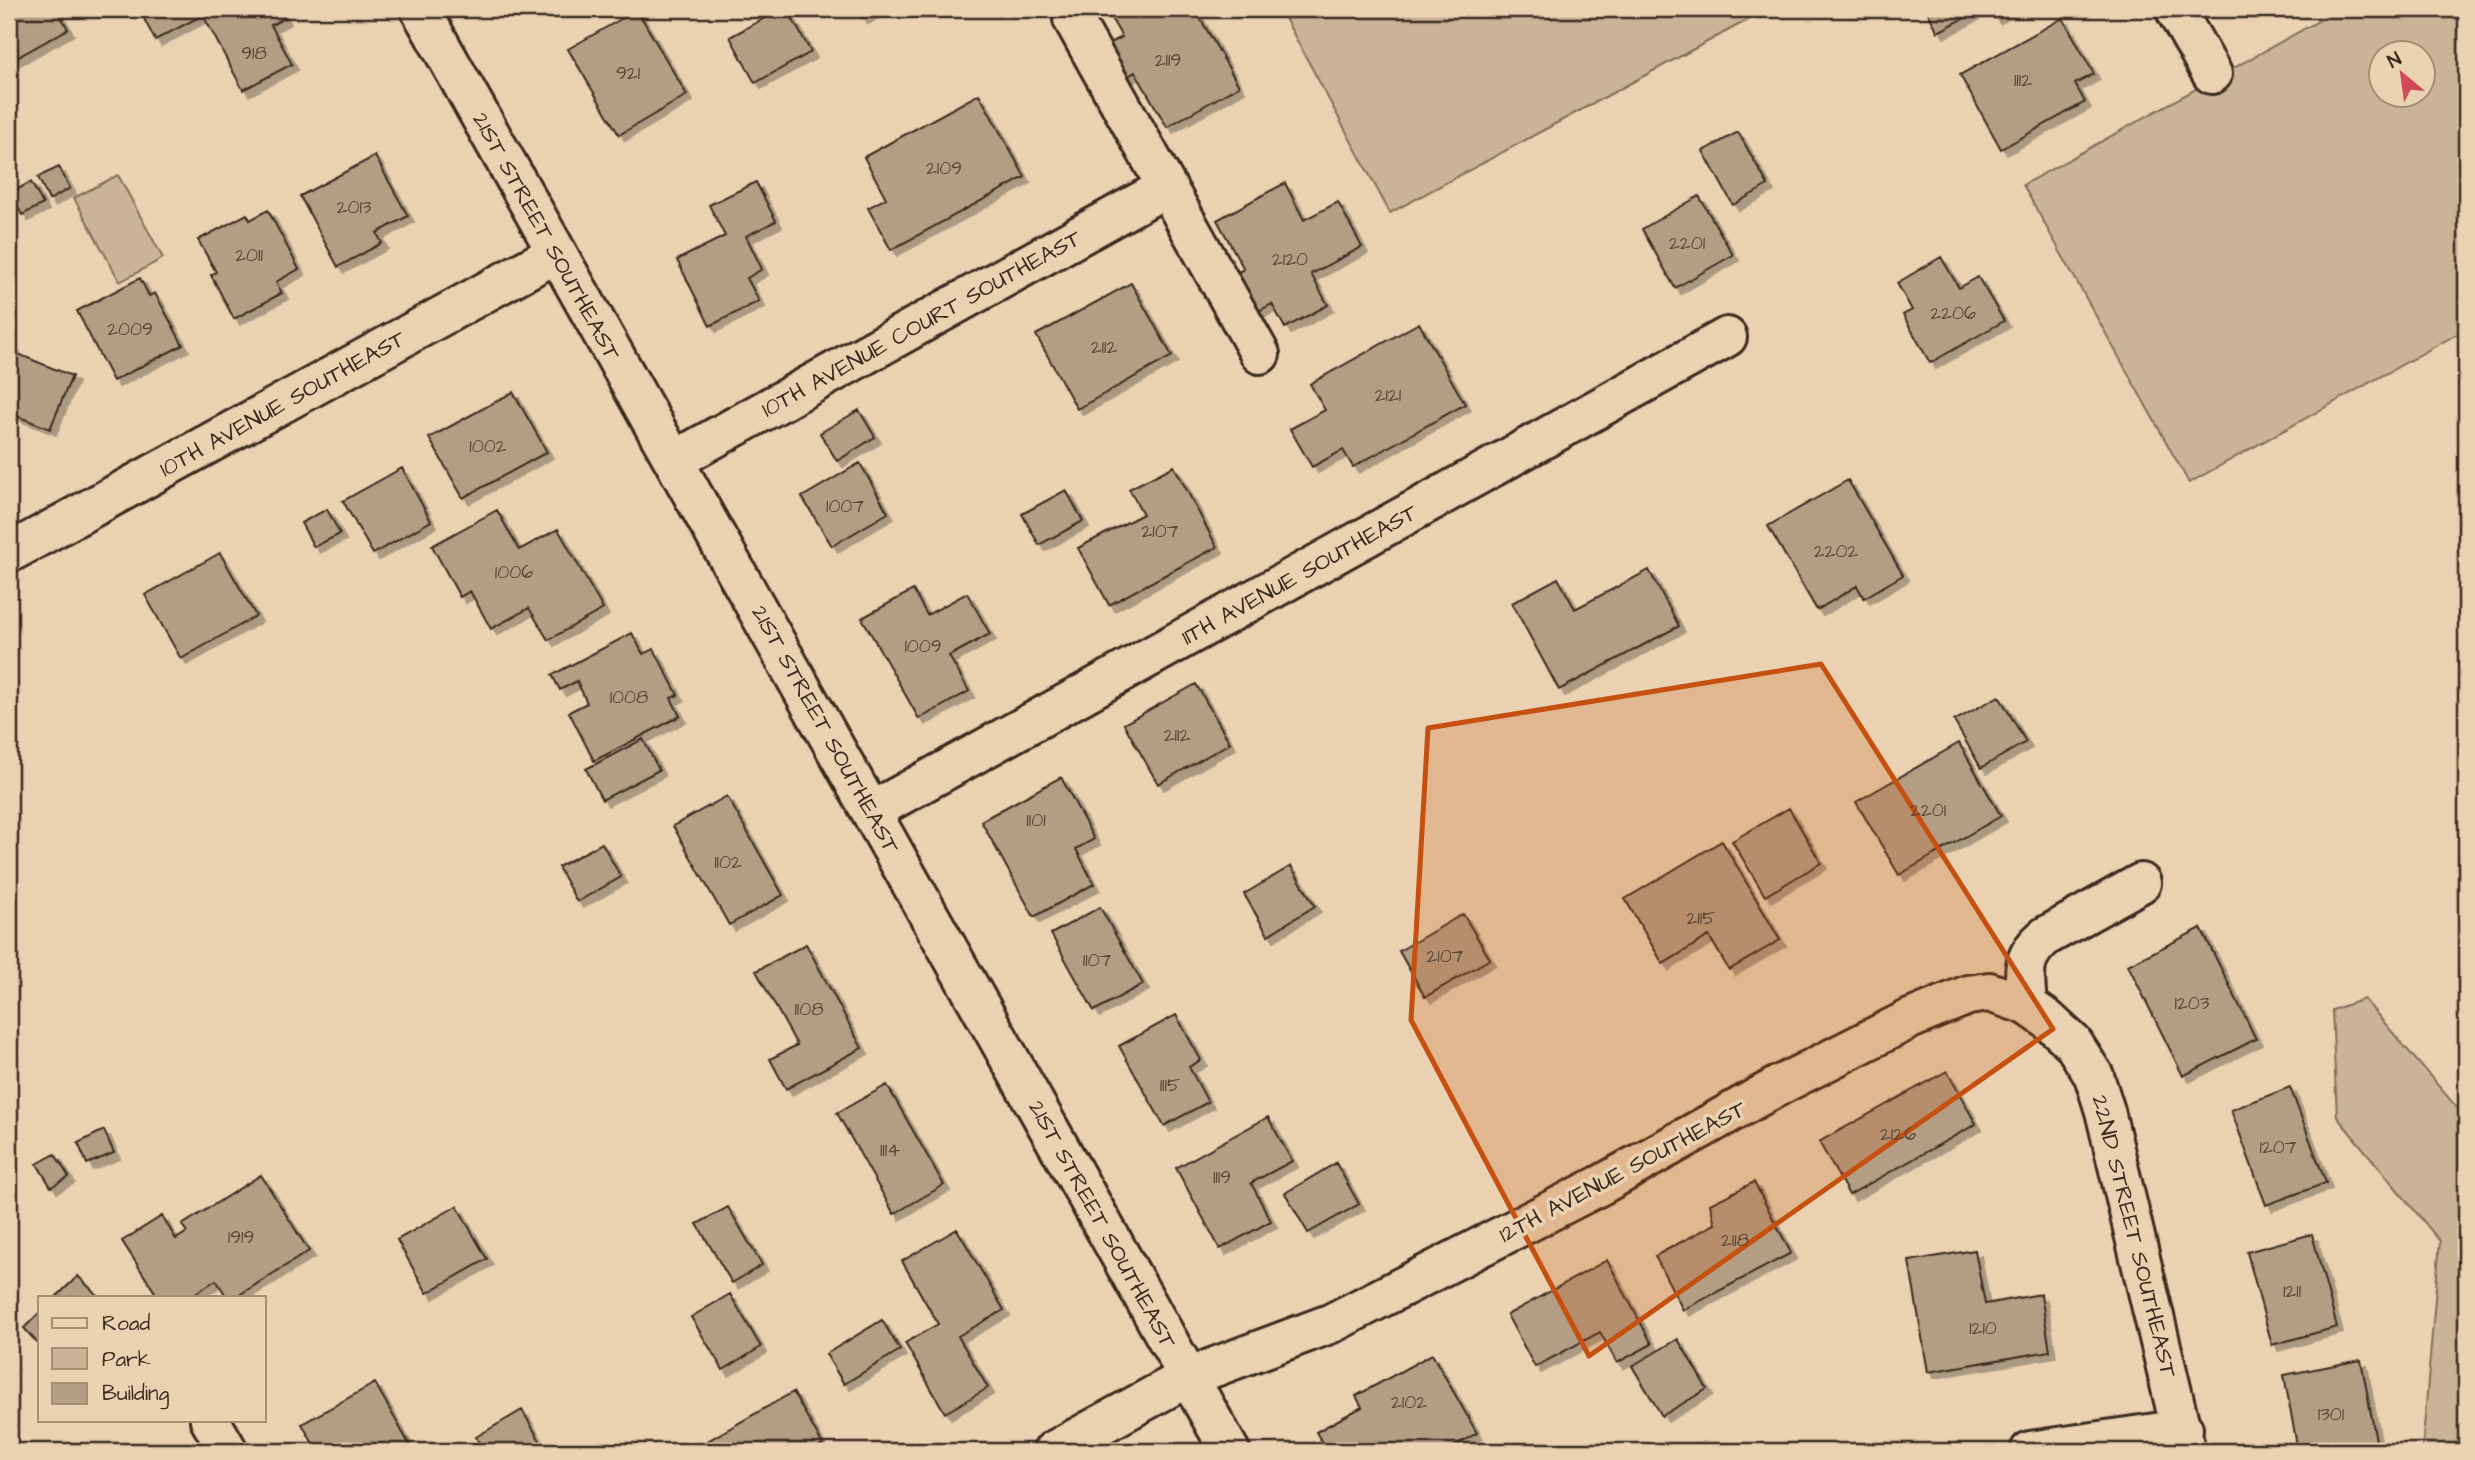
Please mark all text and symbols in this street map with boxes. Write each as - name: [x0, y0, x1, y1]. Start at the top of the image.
- north arrow: [2366, 38, 2436, 108]
- house number: 918: [241, 40, 267, 67]
- text: N: [2383, 46, 2406, 75]
- house number: 2119: [1155, 47, 1181, 74]
- house number: 921: [616, 60, 641, 87]
- house number: 1112: [2014, 67, 2032, 94]
- street label: 21ST STREET SOUTHEAST: [464, 106, 628, 367]
- house number: 2109: [926, 155, 962, 182]
- house number: 2013: [337, 194, 372, 221]
- street label: 10TH AVENUE COURT SOUTHEAST: [756, 222, 1088, 425]
- house number: 2201: [1669, 230, 1706, 257]
- house number: 2011: [235, 242, 263, 269]
- house number: 2120: [1272, 246, 1308, 273]
- house number: 2206: [1930, 300, 1976, 327]
- house number: 2009: [107, 316, 153, 343]
- street label: 10TH AVENUE SOUTHEAST: [154, 322, 412, 485]
- house number: 2112: [1091, 334, 1117, 361]
- house number: 2121: [1375, 382, 1402, 409]
- house number: 1002: [469, 433, 507, 460]
- house number: 1007: [826, 493, 864, 520]
- street label: 11TH AVENUE SOUTHEAST: [1176, 496, 1424, 653]
- house number: 2107: [1142, 518, 1179, 545]
- house number: 2202: [1814, 538, 1858, 565]
- house number: 1006: [495, 559, 533, 586]
- street label: 21ST STREET SOUTHEAST: [743, 599, 907, 860]
- house number: 1009: [904, 633, 942, 660]
- house number: 1008: [610, 684, 648, 711]
- house number: 2112: [1164, 722, 1190, 749]
- house number: 2201: [1910, 797, 1947, 824]
- house number: 1101: [1026, 807, 1046, 834]
- house number: 1102: [714, 849, 742, 876]
- house number: 2115: [1686, 905, 1716, 932]
- house number: 2107: [1427, 943, 1464, 970]
- house number: 1107: [1083, 947, 1112, 974]
- house number: 1203: [2175, 990, 2210, 1017]
- house number: 1108: [794, 996, 824, 1023]
- house number: 1115: [1160, 1072, 1181, 1099]
- street label: 22ND STREET SOUTHEAST: [2083, 1092, 2185, 1381]
- street label: 12TH AVENUE SOUTHEAST: [1493, 1093, 1752, 1251]
- street label: 21ST STREET SOUTHEAST: [1020, 1094, 1184, 1355]
- house number: 2126: [1880, 1121, 1916, 1148]
- house number: 1207: [2260, 1134, 2297, 1161]
- house number: 1114: [880, 1137, 900, 1164]
- house number: 1119: [1213, 1164, 1231, 1191]
- house number: 1919: [228, 1224, 254, 1251]
- house number: 2118: [1721, 1227, 1749, 1254]
- house number: 1211: [2283, 1278, 2302, 1305]
- legend: [38, 1296, 266, 1422]
- text: Road: [102, 1309, 150, 1338]
- house number: 1210: [1969, 1315, 1997, 1342]
- text: Park: [102, 1345, 151, 1374]
- text: Building: [102, 1379, 170, 1410]
- house number: 2102: [1391, 1389, 1427, 1416]
- house number: 1301: [2318, 1401, 2345, 1428]

